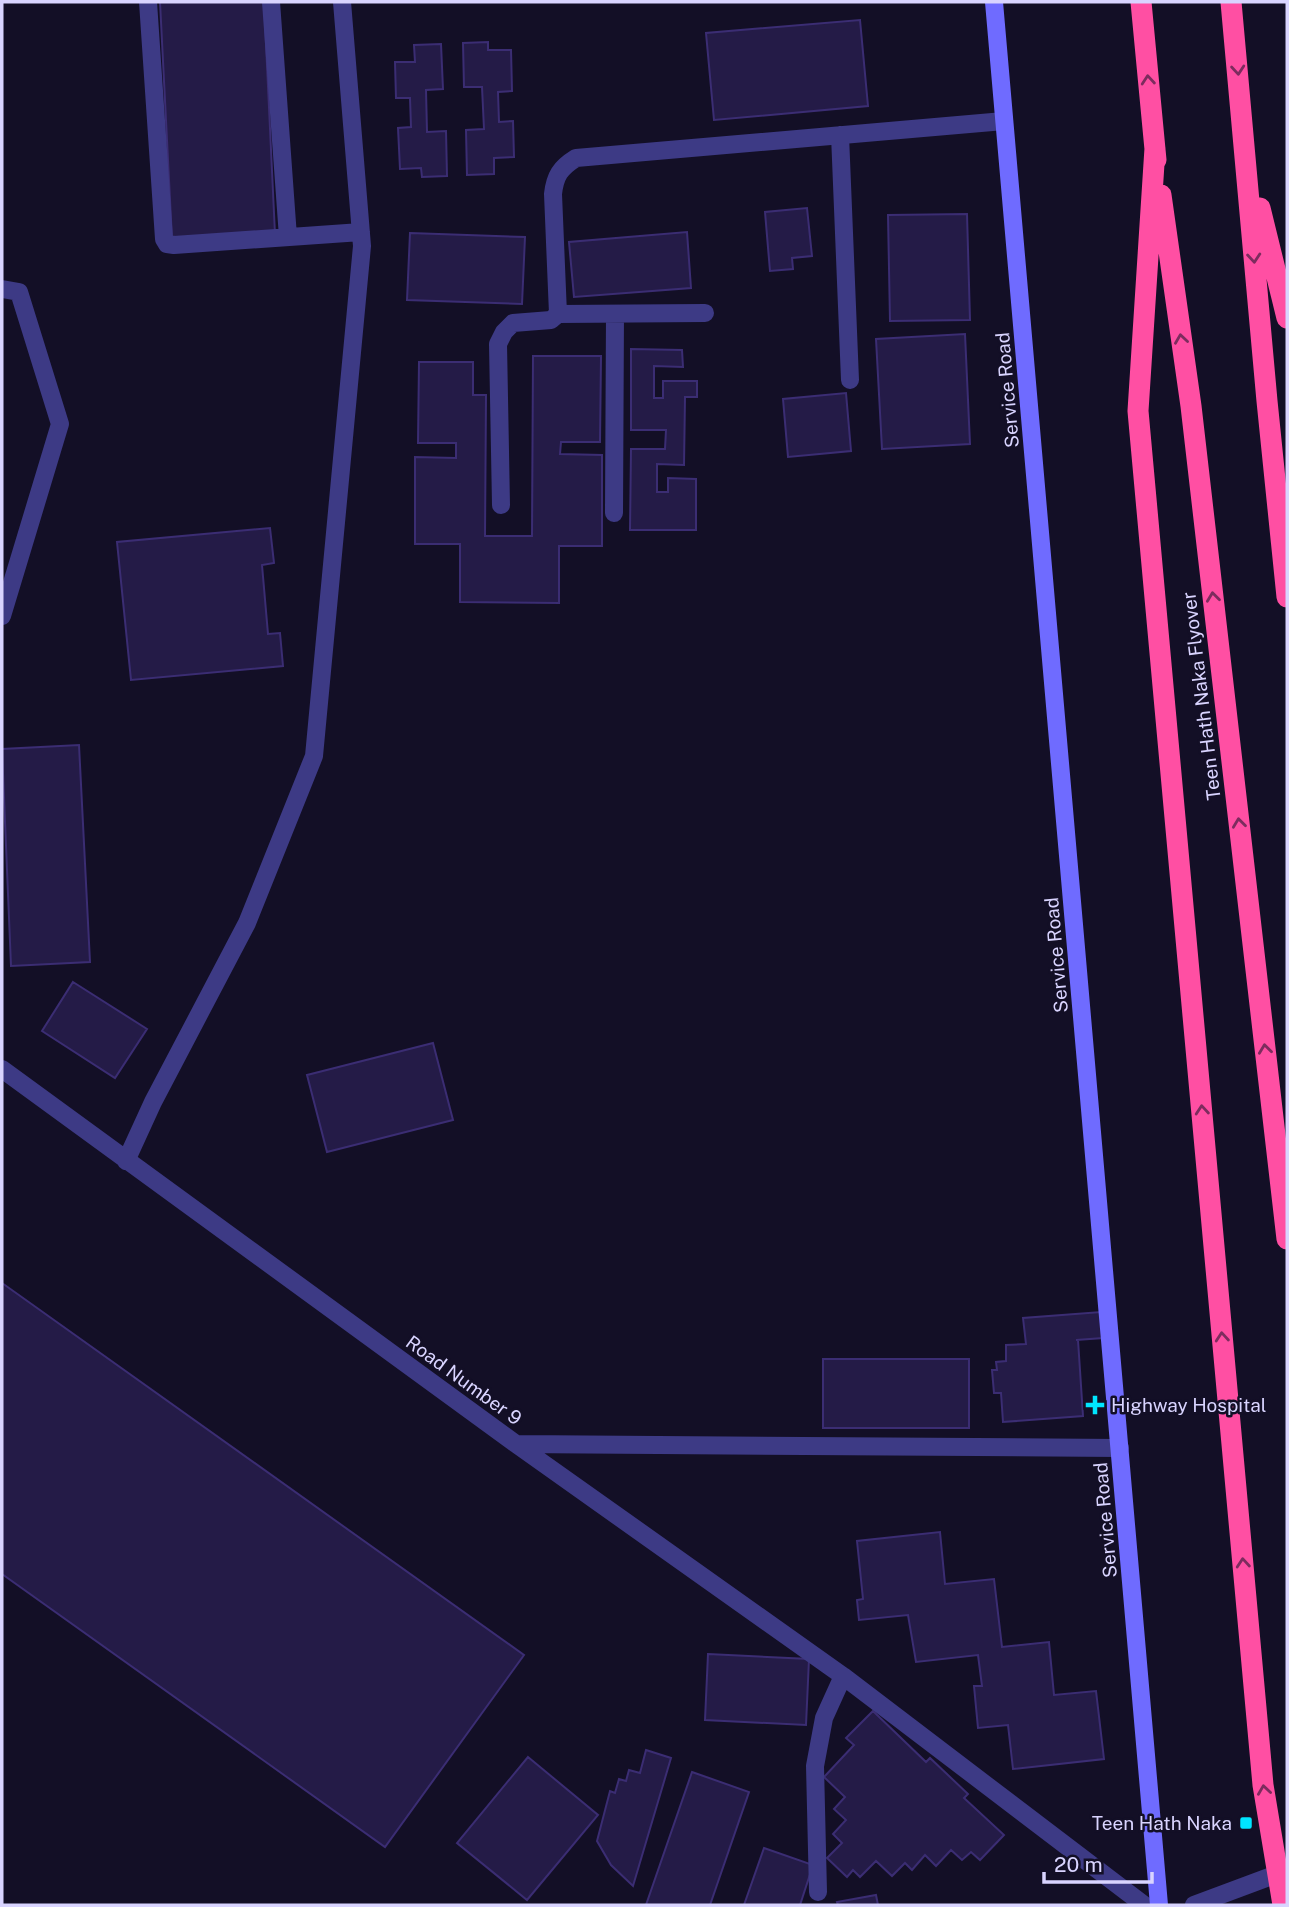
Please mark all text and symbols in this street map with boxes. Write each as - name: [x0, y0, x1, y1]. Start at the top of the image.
- one-way arrow: [1230, 64, 1245, 76]
- one-way arrow: [1141, 74, 1156, 86]
- one-way arrow: [1247, 252, 1262, 263]
- street label: Service Road: [991, 331, 1023, 449]
- one-way arrow: [1174, 333, 1189, 345]
- street label: Teen Hath Naka Flyover: [1177, 591, 1225, 801]
- one-way arrow: [1205, 592, 1220, 603]
- one-way arrow: [1232, 818, 1247, 829]
- street label: Service Road: [1040, 896, 1072, 1014]
- one-way arrow: [1258, 1044, 1273, 1055]
- one-way arrow: [1195, 1104, 1210, 1115]
- street label: Road Number 9: [402, 1331, 526, 1429]
- one-way arrow: [1215, 1331, 1230, 1342]
- place label: Highway Hospital: [1111, 1394, 1267, 1416]
- marker: Highway Hospital: [1085, 1395, 1105, 1415]
- street label: Service Road: [1089, 1461, 1121, 1579]
- one-way arrow: [1236, 1557, 1251, 1568]
- one-way arrow: [1257, 1784, 1272, 1795]
- place label: Teen Hath Naka: [1092, 1812, 1232, 1834]
- marker: Teen Hath Naka: [1238, 1815, 1254, 1831]
- scale bar: [1044, 1840, 1152, 1884]
- text: 20 m: [1054, 1852, 1103, 1877]

